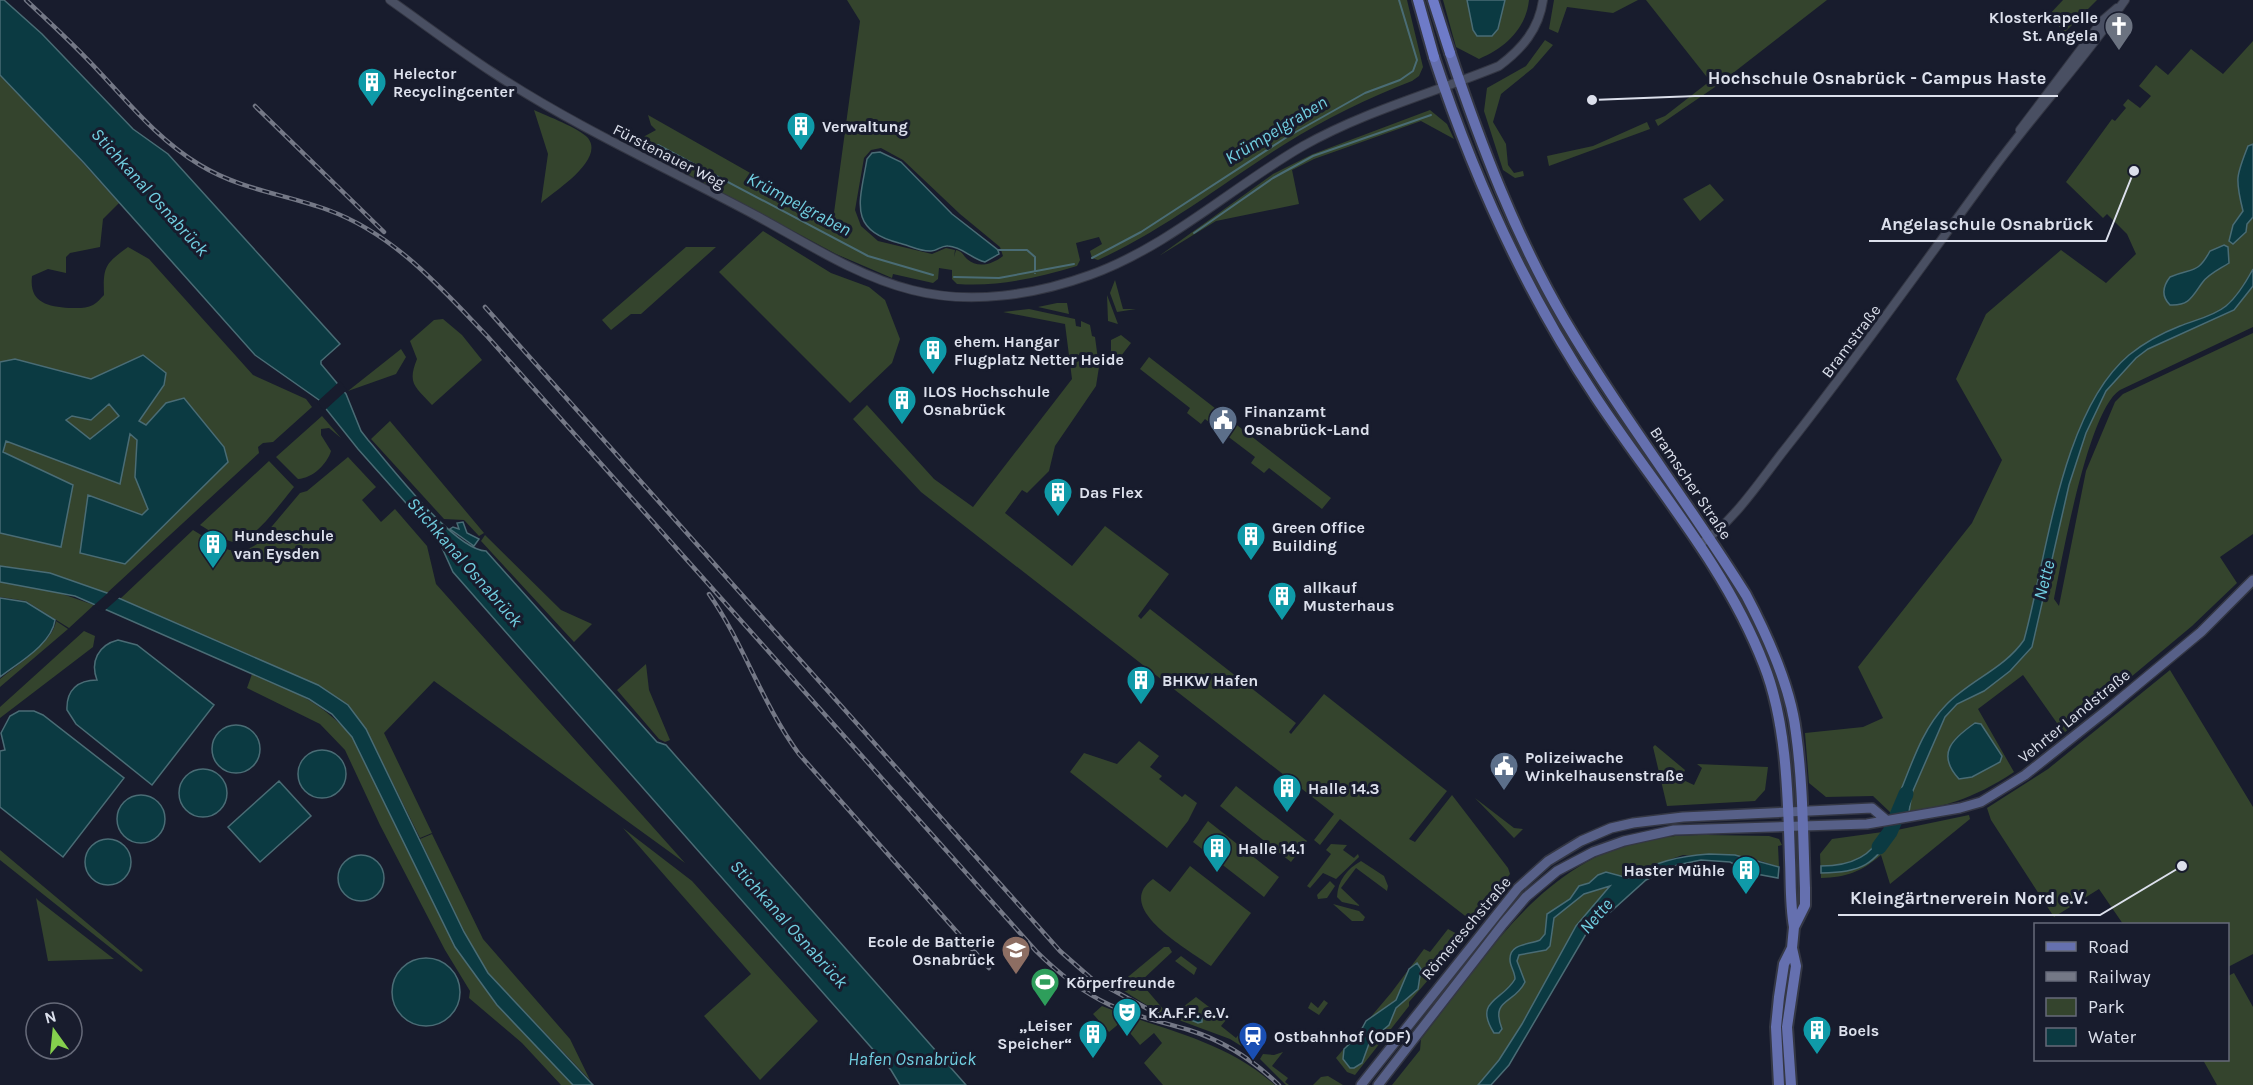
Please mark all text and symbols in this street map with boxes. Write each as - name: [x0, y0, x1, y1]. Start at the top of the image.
- place label: Klosterkapelle St. Angela: [1989, 8, 2098, 45]
- church icon: Klosterkapelle St. Angela: [2103, 10, 2135, 52]
- callout: Hochschule Osnabrück - Campus Haste: [1695, 60, 2058, 96]
- place label: Helector Recyclingcenter: [393, 64, 515, 101]
- building icon: Helector Recyclingcenter: [356, 66, 388, 108]
- text: Hochschule Osnabrück - Campus Haste: [1708, 67, 2046, 89]
- water label: Krümpelgraben: [1221, 91, 1331, 169]
- building icon: Verwaltung: [785, 110, 817, 152]
- place label: Verwaltung: [822, 117, 908, 136]
- street label: Fürstenauer Weg: [610, 120, 728, 192]
- water label: Stichkanal Osnabrück: [87, 123, 214, 261]
- water label: Krümpelgraben: [743, 167, 855, 241]
- callout: Angelaschule Osnabrück: [1869, 205, 2106, 241]
- text: Angelaschule Osnabrück: [1881, 213, 2094, 235]
- street label: Bramstraße: [1817, 301, 1885, 381]
- place label: ehem. Hangar Flugplatz Netter Heide: [954, 332, 1124, 369]
- building icon: ehem. Hangar Flugplatz Netter Heide: [917, 334, 949, 376]
- place label: ILOS Hochschule Osnabrück: [923, 382, 1050, 419]
- building icon: ILOS Hochschule Osnabrück: [886, 384, 918, 426]
- place label: Finanzamt Osnabrück-Land: [1244, 402, 1370, 439]
- public building icon: Finanzamt Osnabrück-Land: [1207, 404, 1239, 446]
- street label: Bramscher Straße: [1646, 423, 1736, 543]
- building icon: Das Flex: [1042, 476, 1074, 518]
- place label: Das Flex: [1079, 483, 1143, 502]
- water label: Stichkanal Osnabrück: [403, 493, 528, 632]
- place label: Green Office Building: [1272, 518, 1365, 555]
- building icon: Green Office Building: [1235, 520, 1267, 562]
- place label: Hundeschule van Eysden: [234, 526, 334, 563]
- building icon: Hundeschule van Eysden: [197, 528, 229, 570]
- water label: Nette: [2028, 558, 2060, 602]
- place label: allkauf Musterhaus: [1303, 578, 1394, 615]
- building icon: allkauf Musterhaus: [1266, 580, 1298, 622]
- building icon: BHKW Hafen: [1125, 664, 1157, 706]
- street label: Vehrter Landstraße: [2014, 665, 2134, 767]
- place label: BHKW Hafen: [1162, 671, 1258, 690]
- place label: Polizeiwache Winkelhausenstraße: [1525, 748, 1684, 785]
- public building icon: Polizeiwache Winkelhausenstraße: [1488, 750, 1520, 792]
- building icon: Halle 14.3: [1271, 772, 1303, 814]
- place label: Halle 14.3: [1308, 779, 1380, 798]
- building icon: Halle 14.1: [1201, 832, 1233, 874]
- place label: Halle 14.1: [1238, 839, 1305, 858]
- building icon: Haster Mühle: [1730, 854, 1762, 896]
- water label: Stichkanal Osnabrück: [726, 855, 853, 993]
- place label: Haster Mühle: [1623, 861, 1725, 880]
- street label: Römereschstraße: [1417, 872, 1515, 984]
- callout: Kleingärtnerverein Nord e.V.: [1838, 879, 2100, 915]
- text: Kleingärtnerverein Nord e.V.: [1850, 887, 2088, 909]
- water label: Nette: [1575, 894, 1617, 938]
- legend: [2034, 923, 2229, 1061]
- place label: Ecole de Batterie Osnabrück: [867, 932, 996, 969]
- school or university icon: Ecole de Batterie Osnabrück: [1000, 934, 1032, 976]
- text: Road: [2088, 936, 2129, 958]
- sports icon: Körperfreunde: [1029, 966, 1061, 1008]
- text: Railway: [2088, 966, 2151, 988]
- place label: Körperfreunde: [1066, 973, 1175, 992]
- theatre icon: K.A.F.F. e.V.: [1111, 996, 1143, 1038]
- text: Park: [2088, 996, 2125, 1018]
- north arrow: [24, 1001, 84, 1061]
- place label: K.A.F.F. e.V.: [1148, 1003, 1229, 1022]
- text: N: [42, 1006, 58, 1028]
- building icon: Boels: [1801, 1014, 1833, 1056]
- place label: „Leiser Speicher“: [997, 1016, 1073, 1053]
- building icon: „Leiser Speicher“: [1077, 1018, 1109, 1060]
- station icon: Ostbahnhof (ODF): [1237, 1020, 1269, 1062]
- place label: Boels: [1838, 1021, 1879, 1040]
- text: Water: [2088, 1026, 2136, 1048]
- place label: Ostbahnhof (ODF): [1274, 1027, 1411, 1046]
- water label: Hafen Osnabrück: [848, 1048, 977, 1070]

